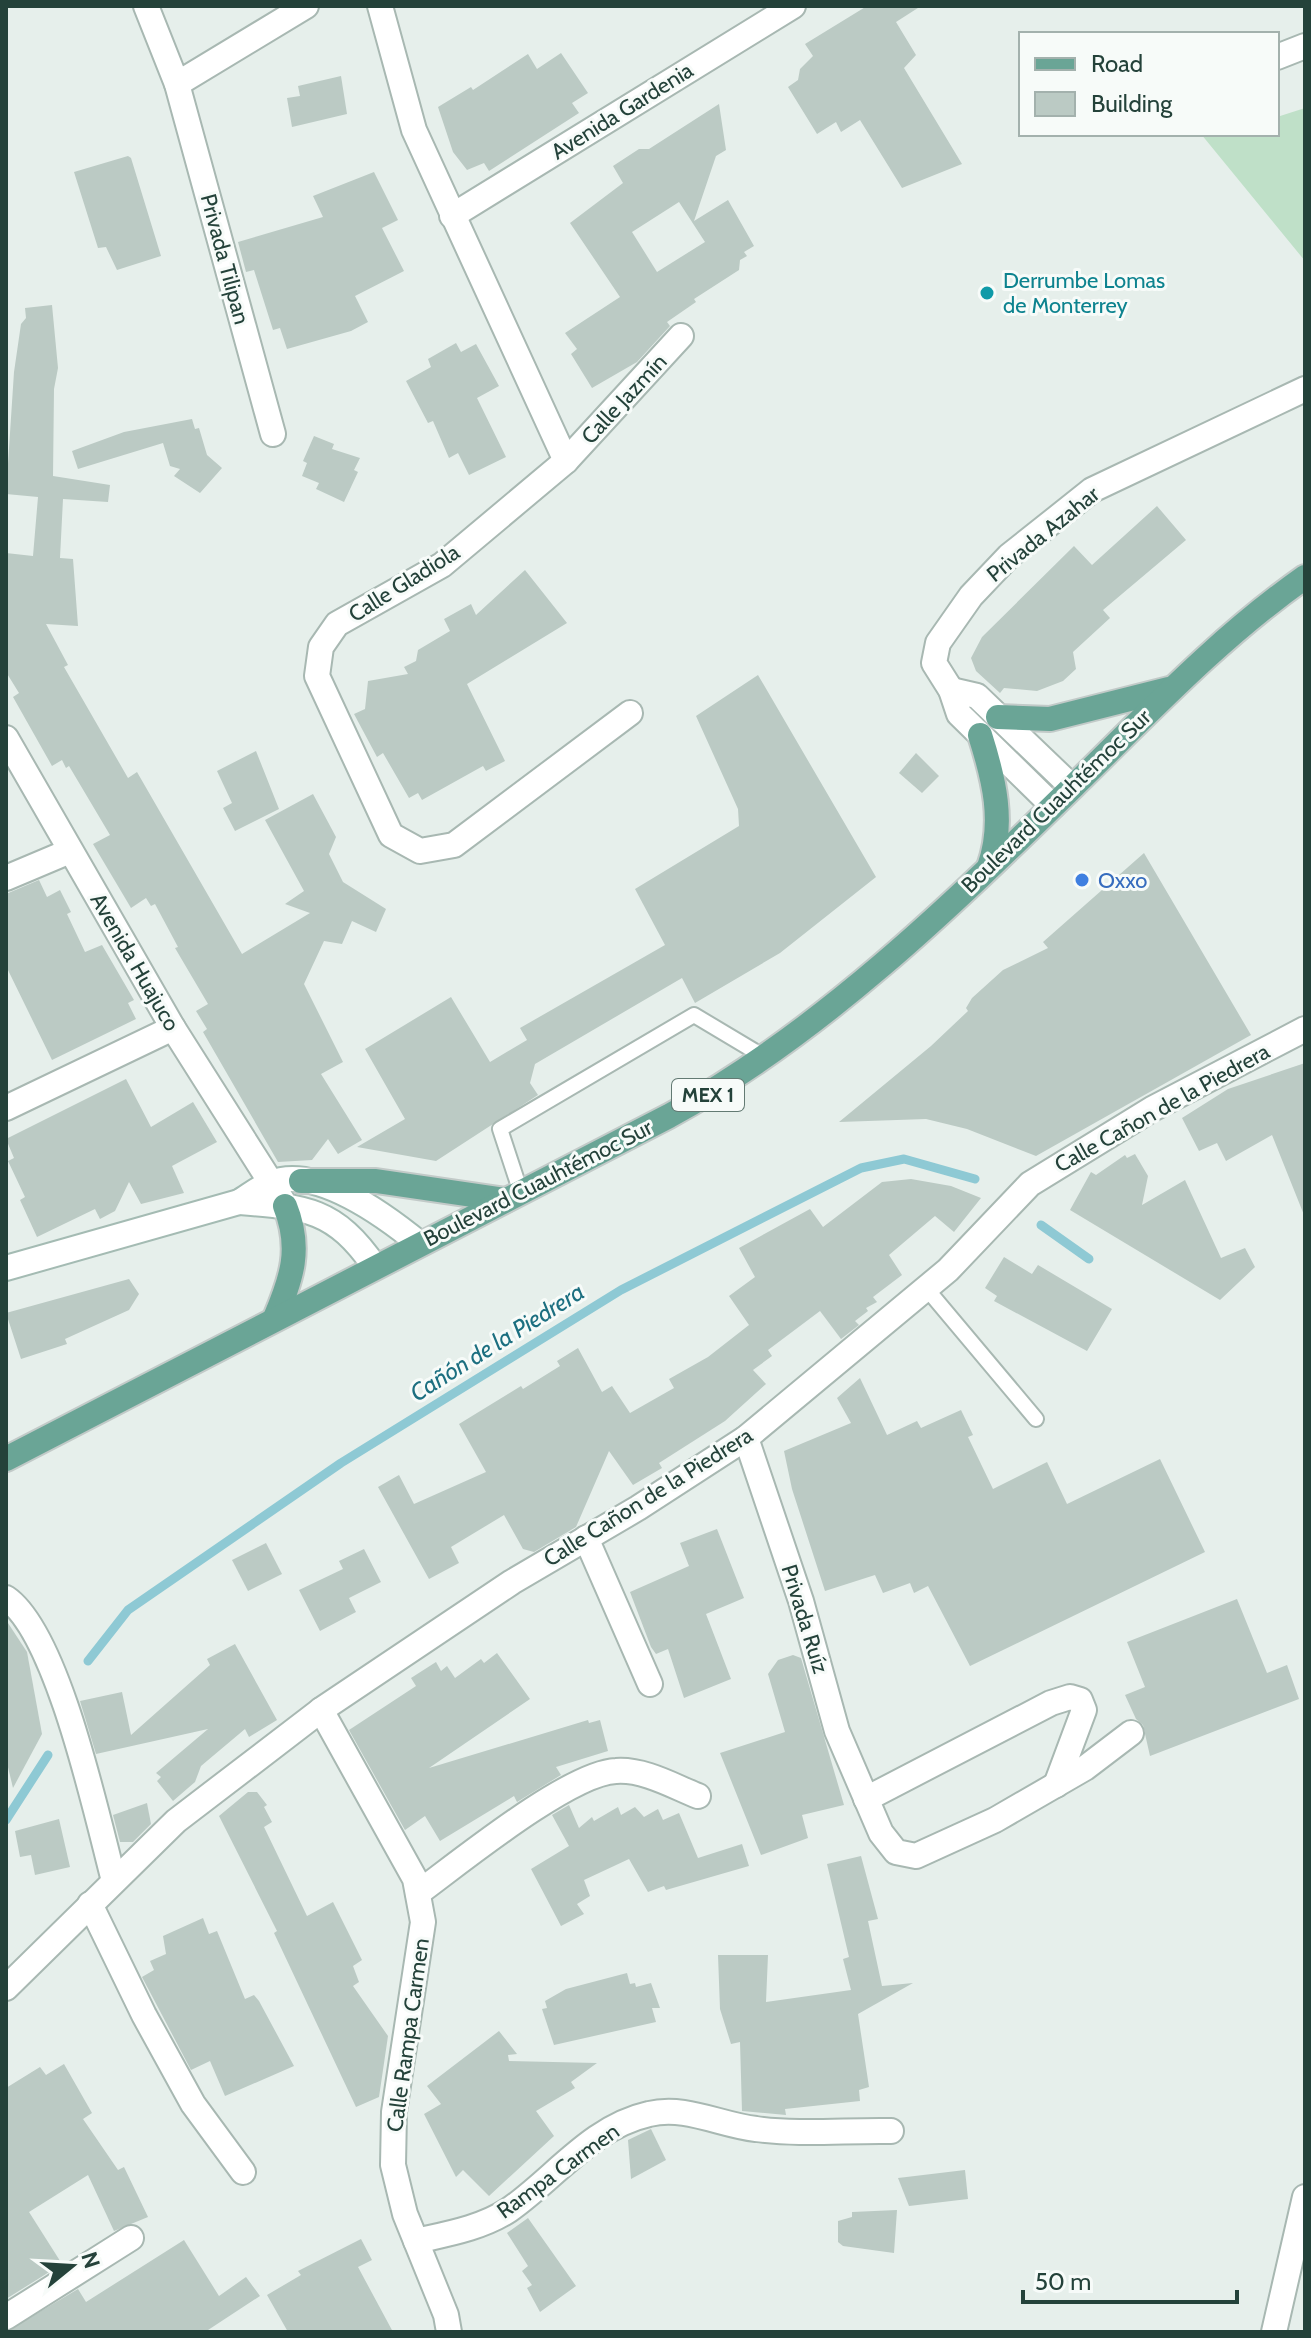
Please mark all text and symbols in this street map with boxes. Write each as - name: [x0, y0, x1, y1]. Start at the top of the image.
- legend: [1019, 32, 1279, 136]
- text: Road: [1091, 49, 1143, 78]
- street label: Avenida Gardenia: [546, 56, 698, 165]
- text: Building: [1091, 89, 1173, 118]
- street label: Privada Tilipan: [195, 191, 255, 327]
- place label: Derrumbe Lomas de Monterrey: [1003, 267, 1165, 319]
- marker: Derrumbe Lomas de Monterrey: [978, 284, 996, 302]
- street label: Calle Jazmín: [576, 348, 672, 450]
- street label: Privada Azahar: [981, 480, 1105, 588]
- street label: Calle Gladiola: [344, 538, 465, 628]
- street label: Boulevard Cuauhtémoc Sur: [956, 703, 1156, 899]
- place label: Oxxo: [1098, 867, 1147, 894]
- marker: Oxxo: [1073, 871, 1091, 889]
- street label: Avenida Huajuco: [85, 888, 185, 1036]
- street label: Calle Cañon de la Piedrera: [1050, 1037, 1274, 1178]
- road number: MEX 1: [672, 1079, 744, 1111]
- street label: Boulevard Cuauhtémoc Sur: [419, 1114, 657, 1252]
- water label: Cañón de la Piedrera: [405, 1277, 589, 1407]
- street label: Calle Cañon de la Piedrera: [538, 1421, 758, 1572]
- street label: Privada Ruíz: [776, 1561, 834, 1677]
- street label: Calle Rampa Carmen: [381, 1936, 435, 2134]
- street label: Rampa Carmen: [492, 2118, 624, 2224]
- north arrow: [32, 2226, 112, 2306]
- text: N: [75, 2248, 106, 2272]
- scale bar: [1023, 2254, 1237, 2304]
- text: 50 m: [1035, 2267, 1091, 2296]

